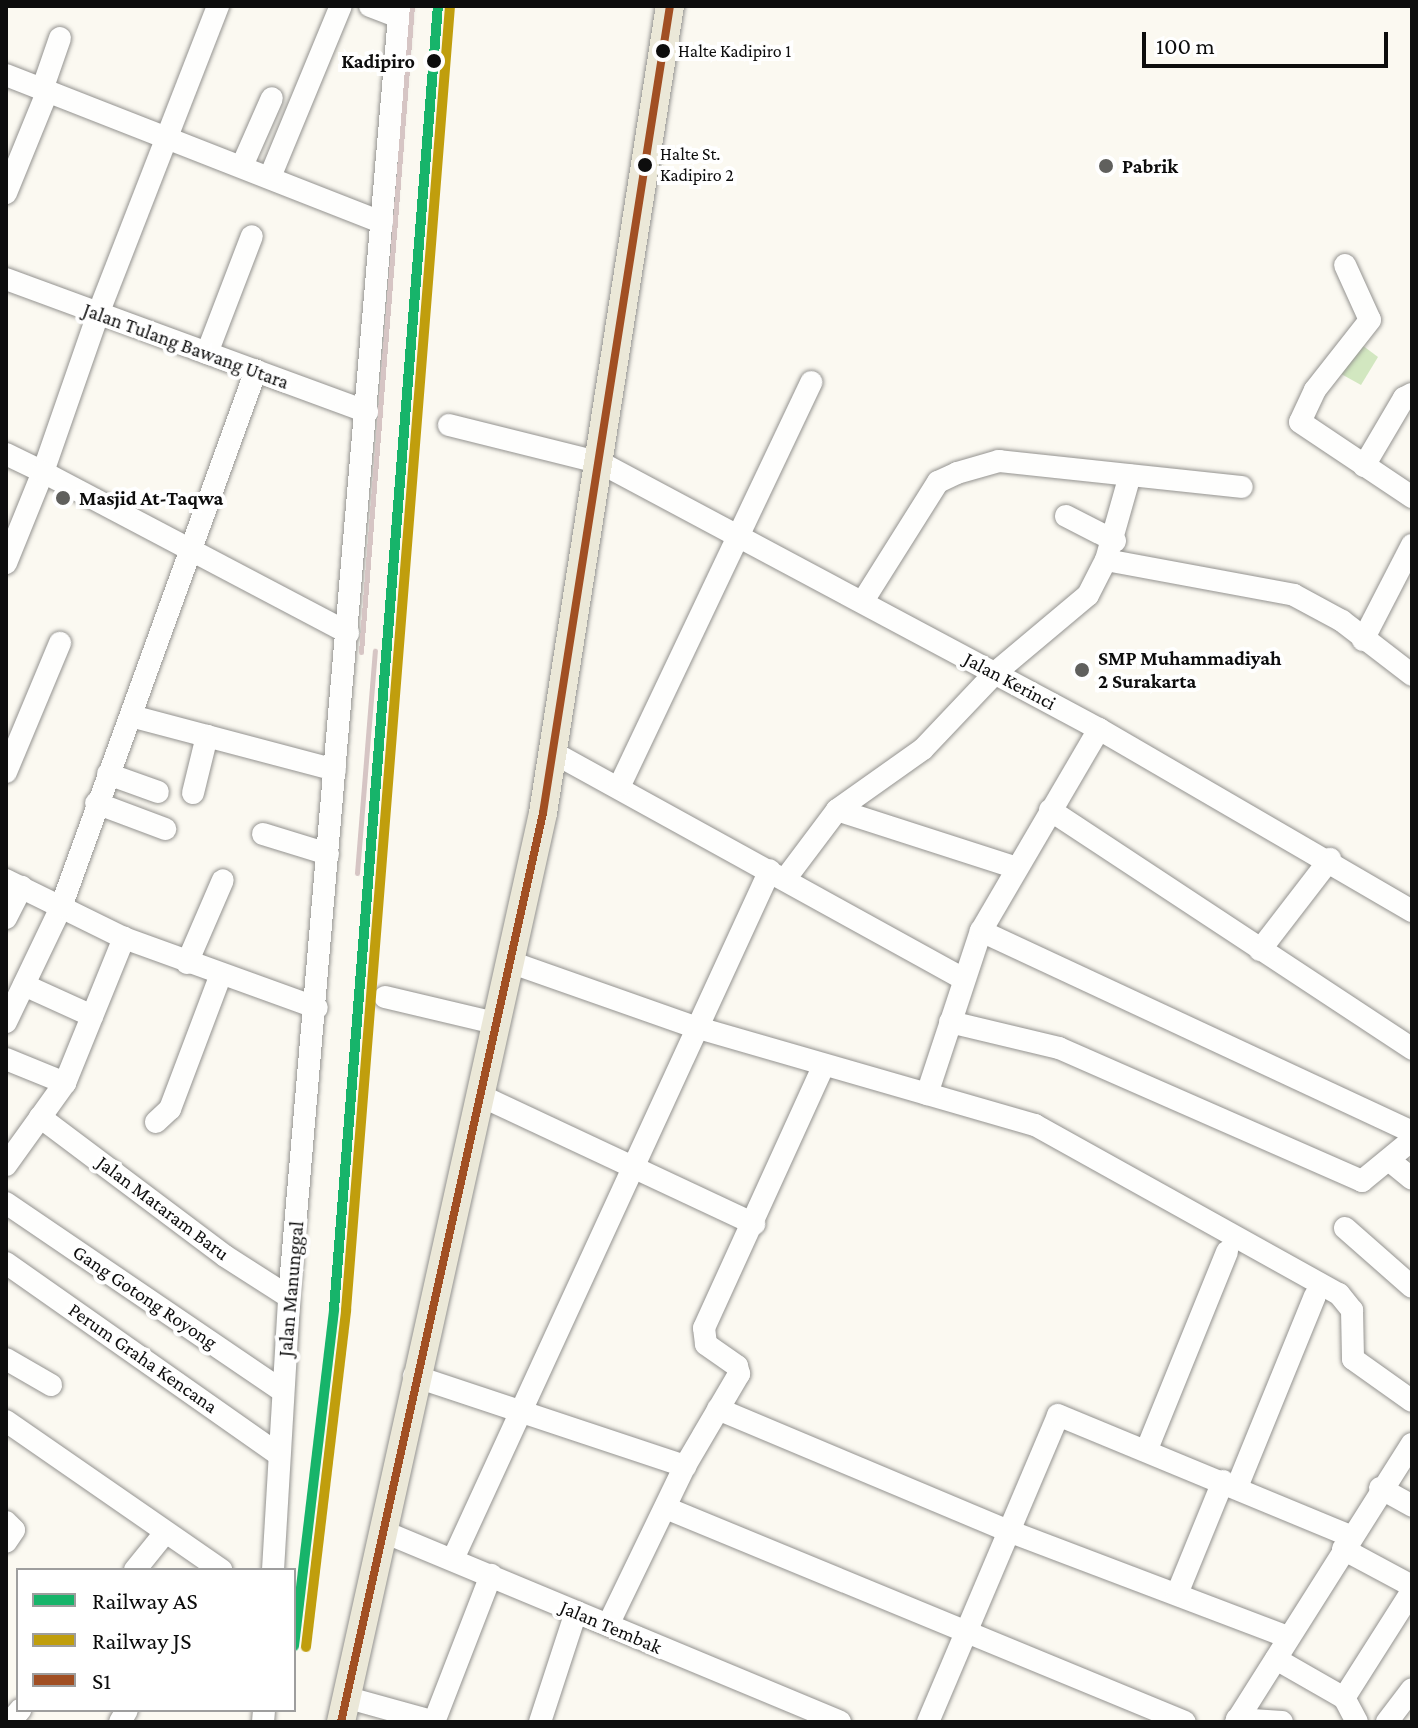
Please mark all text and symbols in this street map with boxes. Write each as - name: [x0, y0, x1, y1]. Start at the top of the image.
- scale bar: [1146, 16, 1392, 66]
- text: 100 m: [1156, 32, 1215, 59]
- place label: Halte Kadipiro 1: [678, 40, 791, 62]
- marker: Halte Kadipiro 1: [655, 43, 671, 59]
- place label: Kadipiro: [341, 49, 415, 73]
- marker: Kadipiro: [422, 49, 446, 73]
- place label: Halte St. Kadipiro 2: [660, 144, 734, 186]
- place label: Pabrik: [1122, 154, 1178, 178]
- marker: Halte St. Kadipiro 2: [637, 157, 653, 173]
- marker: Pabrik: [1097, 157, 1115, 175]
- street label: Jalan Tulang Bawang Utara: [80, 298, 292, 394]
- place label: Masjid At-Taqwa: [79, 486, 223, 510]
- marker: Masjid At-Taqwa: [54, 489, 72, 507]
- place label: SMP Muhammadiyah 2 Surakarta: [1098, 646, 1281, 693]
- street label: Jalan Kerinci: [960, 647, 1060, 715]
- marker: SMP Muhammadiyah 2 Surakarta: [1073, 661, 1091, 679]
- street label: Jalan Mataram Baru: [92, 1150, 234, 1266]
- street label: Jalan Manunggal: [273, 1220, 309, 1358]
- street label: Gang Gotong Royong: [68, 1240, 222, 1354]
- street label: Perum Graha Kencana: [64, 1297, 222, 1419]
- legend: [16, 1568, 296, 1712]
- text: Railway AS: [92, 1587, 198, 1614]
- street label: Jalan Tembak: [557, 1595, 665, 1659]
- text: Railway JS: [92, 1627, 191, 1654]
- text: S1: [92, 1667, 111, 1694]

